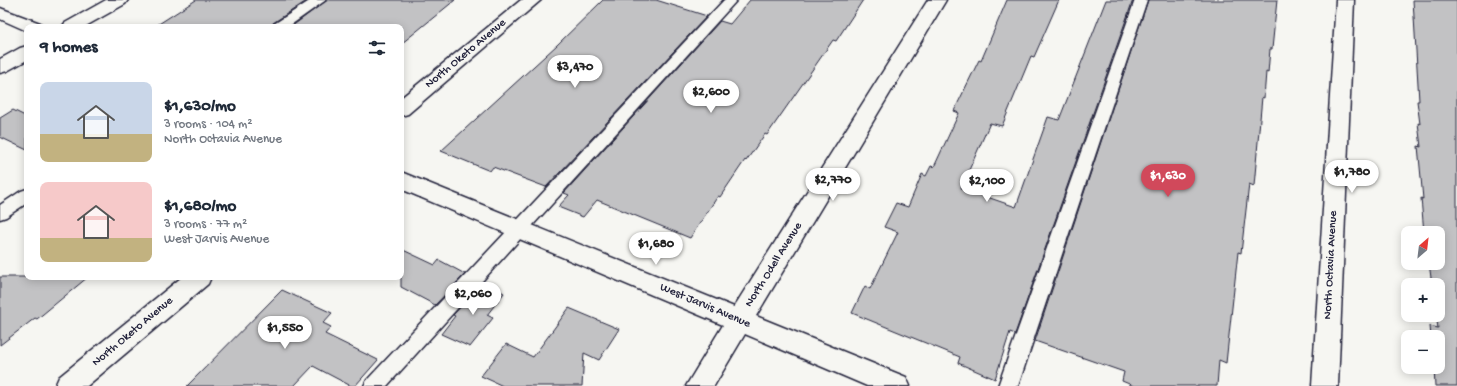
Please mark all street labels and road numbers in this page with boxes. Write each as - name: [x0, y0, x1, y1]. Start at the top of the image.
- street label: North Oketo Avenue: [423, 16, 510, 92]
- street label: North Octavia Avenue: [1321, 209, 1341, 320]
- street label: North Odell Avenue: [742, 219, 806, 310]
- street label: West Jarvis Avenue: [658, 281, 753, 332]
- street label: North Oketo Avenue: [90, 294, 177, 370]

